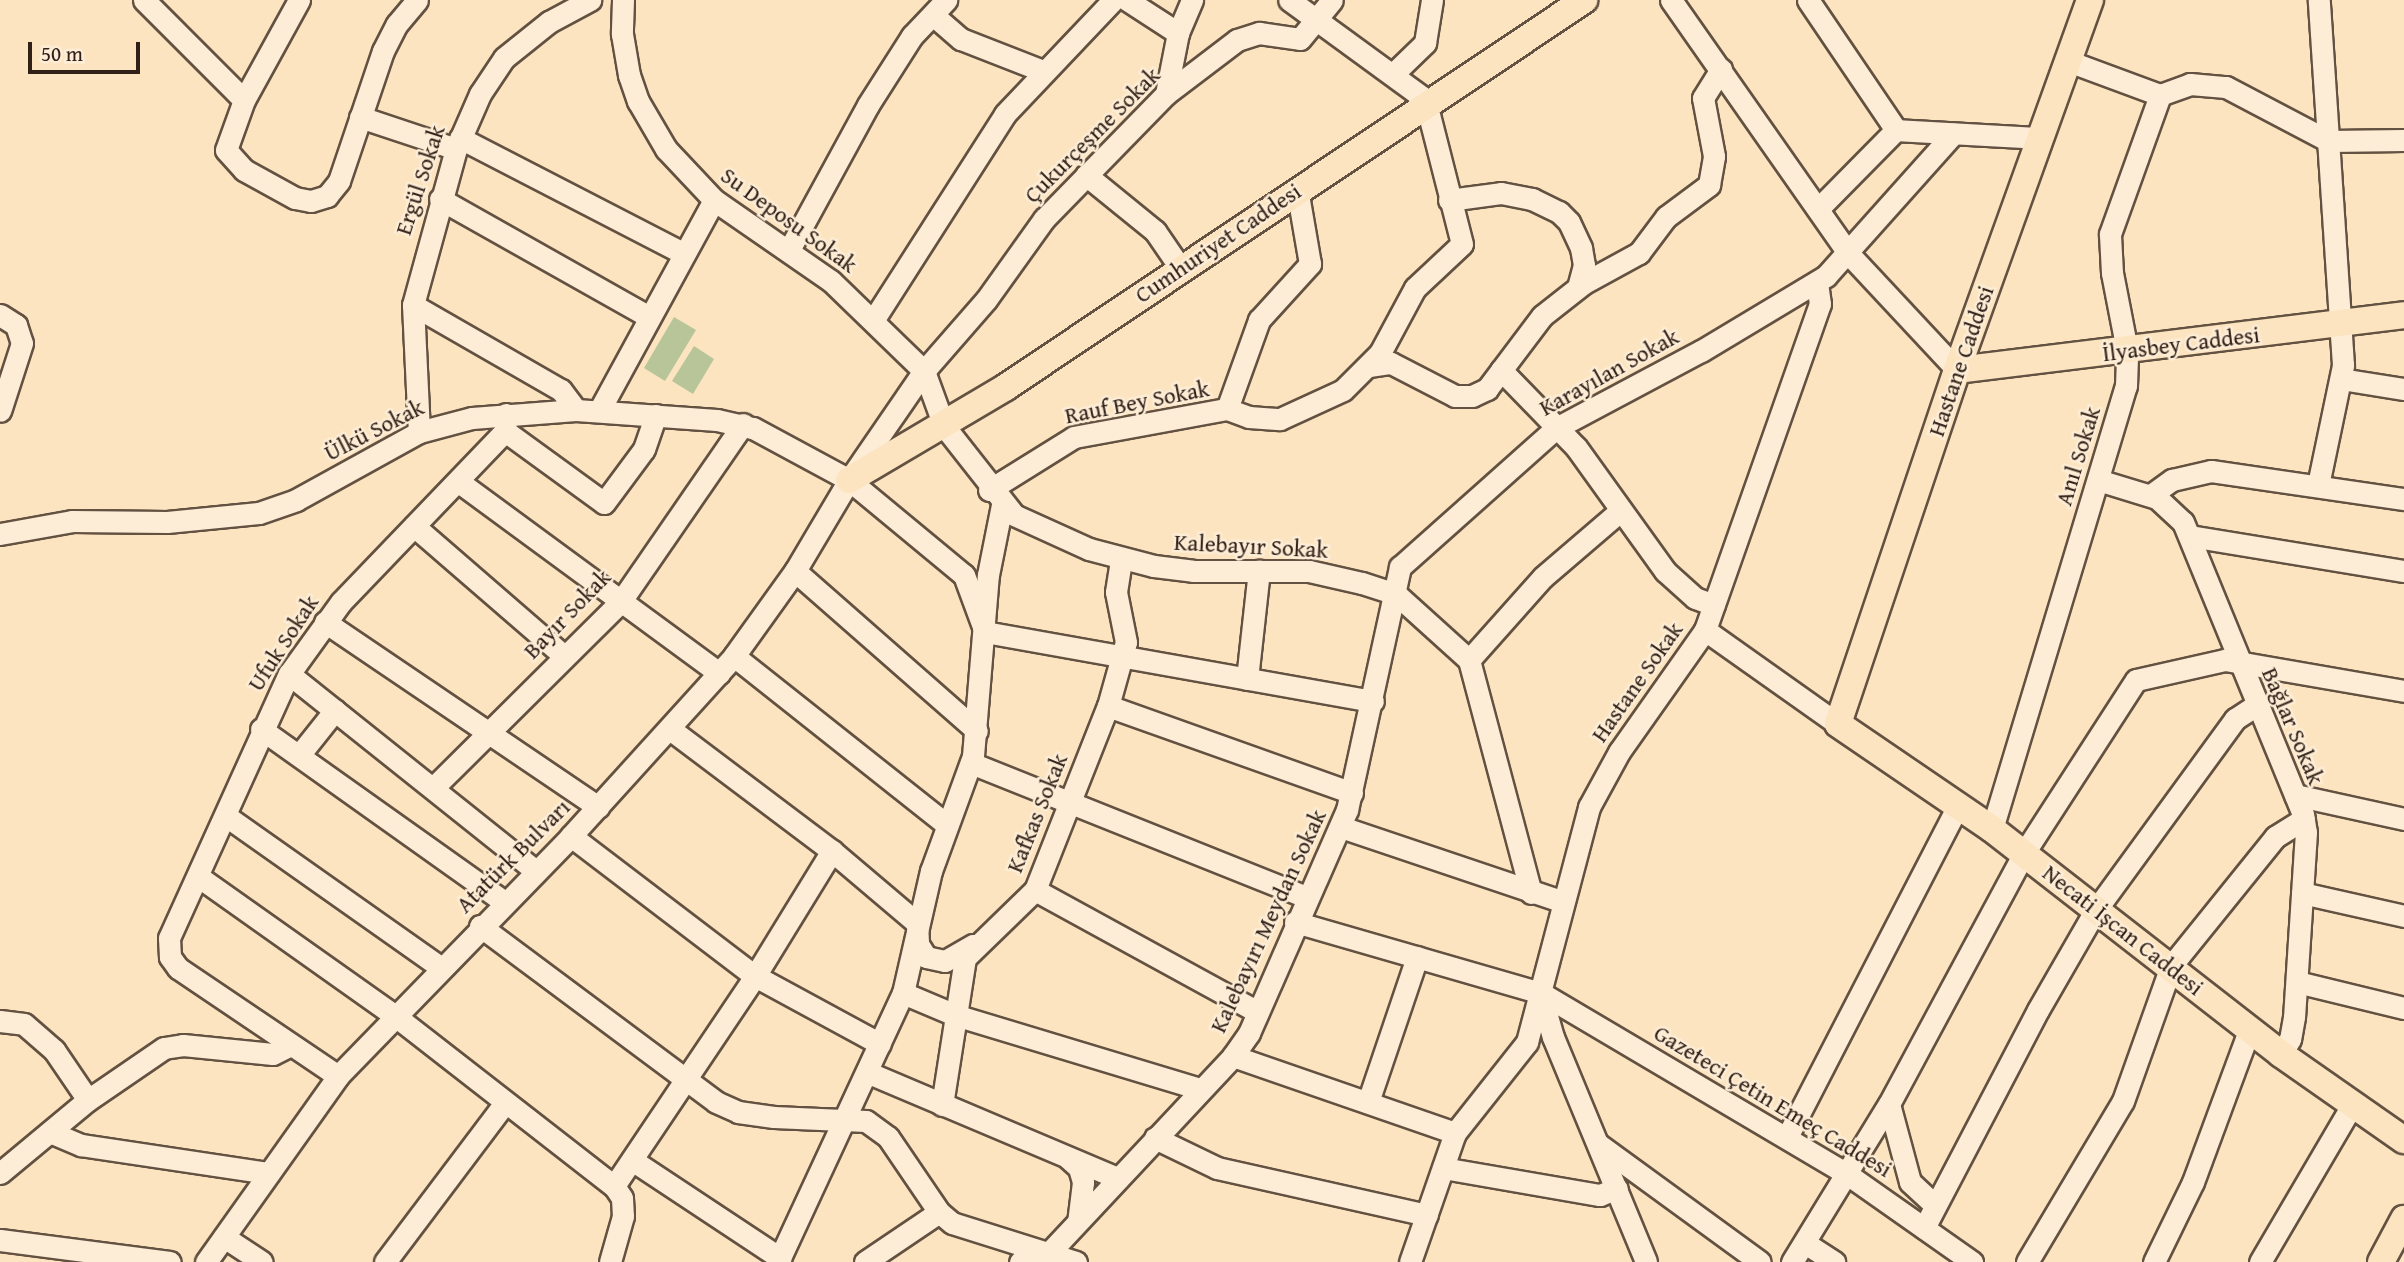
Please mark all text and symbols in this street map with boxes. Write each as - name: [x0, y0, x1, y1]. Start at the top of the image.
- scale bar: [32, 28, 144, 72]
- text: 50 m: [41, 38, 83, 69]
- street label: Çukurçeşme Sokak: [1018, 61, 1166, 209]
- street label: Ergül Sokak: [389, 122, 451, 238]
- street label: Su Deposu Sokak: [716, 161, 862, 279]
- street label: Cumhuriyet Caddesi: [1130, 177, 1306, 309]
- street label: Hastane Caddesi: [1922, 282, 2000, 440]
- street label: İlyasbey Caddesi: [2101, 321, 2261, 367]
- street label: Karayılan Sokak: [1535, 322, 1683, 422]
- street label: Rauf Bey Sokak: [1062, 374, 1212, 430]
- street label: Ülkü Sokak: [320, 393, 428, 467]
- street label: Anıl Sokak: [2050, 403, 2106, 509]
- street label: Kalebayır Sokak: [1173, 528, 1329, 564]
- street label: Bayır Sokak: [518, 564, 616, 664]
- street label: Ufuk Sokak: [242, 590, 324, 696]
- street label: Hastane Sokak: [1585, 617, 1689, 747]
- street label: Bağlar Sokak: [2256, 663, 2330, 789]
- street label: Kafkas Sokak: [1001, 750, 1073, 876]
- street label: Atatürk Bulvarı: [450, 793, 576, 919]
- street label: Kalebayırı Meydan Sokak: [1204, 805, 1332, 1037]
- street label: Necati İşcan Caddesi: [2037, 859, 2209, 1001]
- street label: Gazeteci Çetin Emeç Caddesi: [1649, 1019, 1897, 1183]

